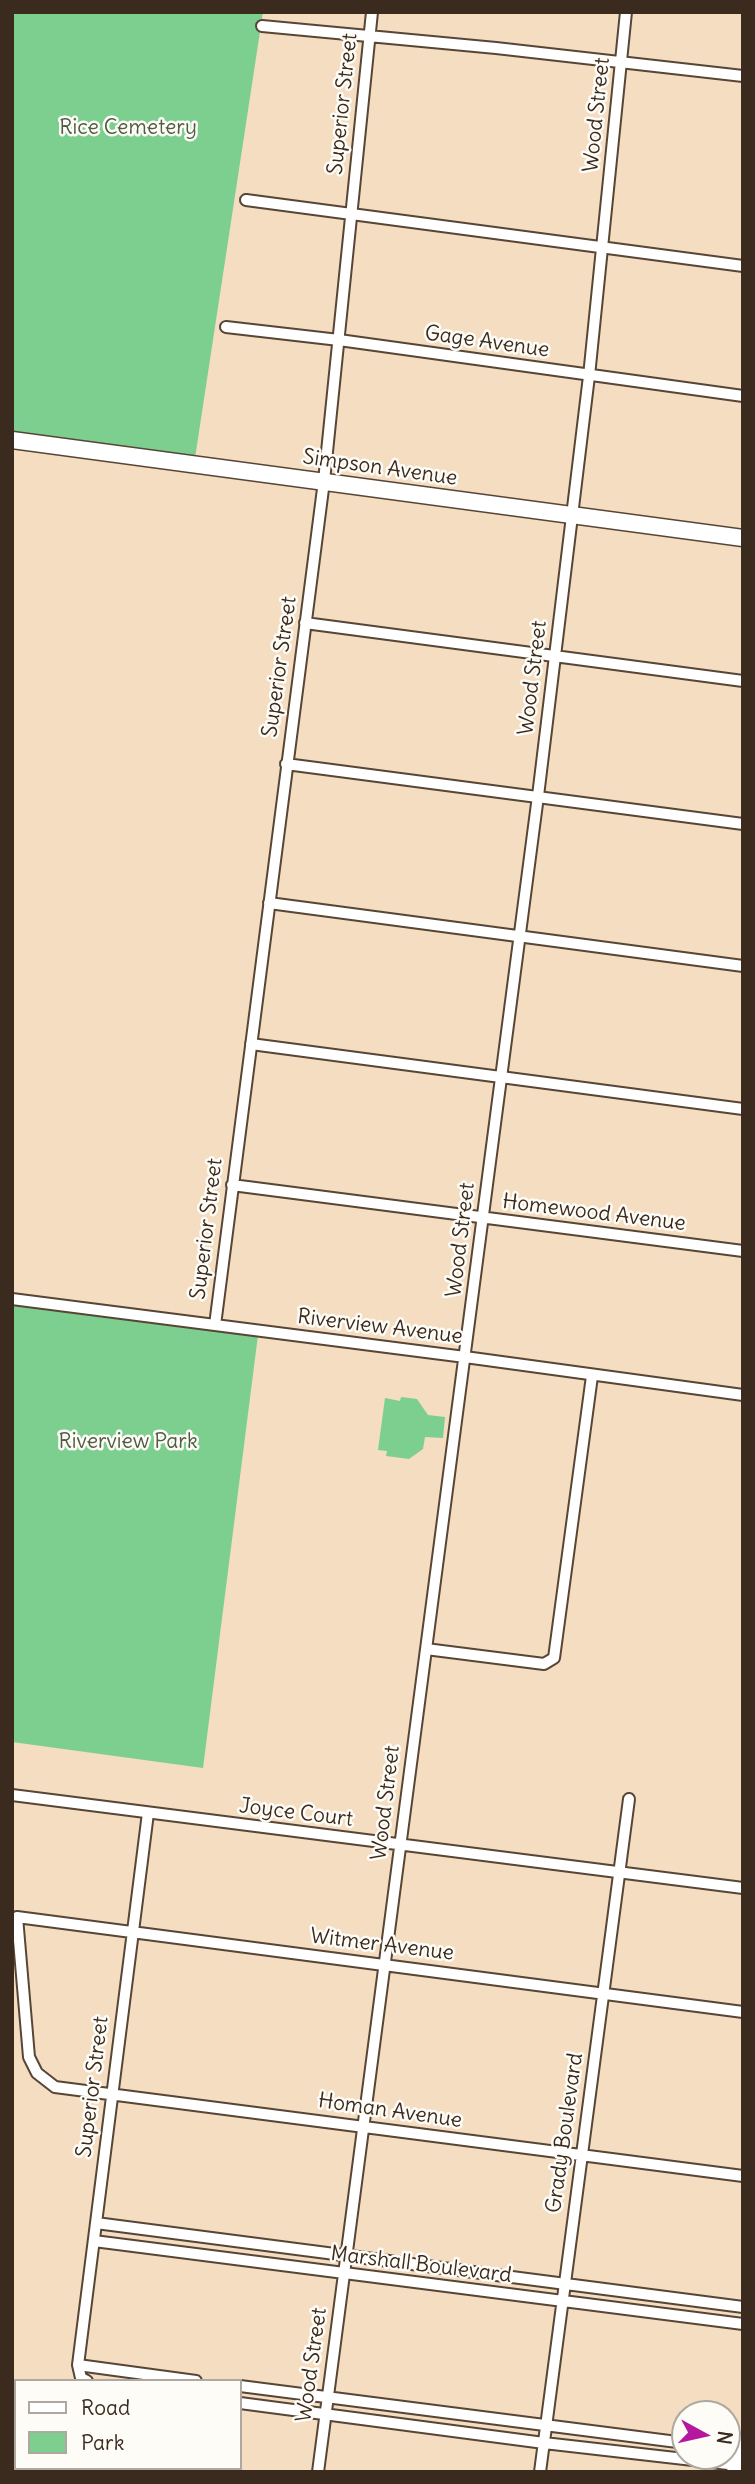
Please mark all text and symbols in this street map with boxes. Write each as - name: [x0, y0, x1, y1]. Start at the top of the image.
- street label: Superior Street: [323, 32, 363, 176]
- street label: Wood Street: [578, 56, 616, 174]
- park label: Rice Cemetery: [59, 115, 197, 141]
- street label: Gage Avenue: [423, 321, 551, 363]
- street label: Simpson Avenue: [301, 445, 459, 491]
- street label: Superior Street: [258, 595, 302, 739]
- street label: Wood Street: [513, 619, 553, 737]
- street label: Superior Street: [186, 1157, 228, 1301]
- street label: Wood Street: [441, 1181, 481, 1299]
- street label: Homewood Avenue: [501, 1189, 687, 1237]
- street label: Riverview Avenue: [296, 1304, 464, 1350]
- park label: Riverview Park: [58, 1429, 198, 1455]
- street label: Wood Street: [366, 1744, 406, 1862]
- street label: Joyce Court: [238, 1794, 354, 1832]
- street label: Witmer Avenue: [309, 1924, 455, 1966]
- street label: Superior Street: [72, 2015, 114, 2159]
- street label: Grady Boulevard: [541, 2051, 589, 2215]
- street label: Homan Avenue: [317, 2088, 463, 2134]
- street label: Marshall Boulevard: [329, 2241, 513, 2289]
- street label: Wood Street: [291, 2306, 333, 2424]
- legend: [14, 2379, 242, 2470]
- text: Road: [81, 2394, 130, 2421]
- north arrow: [671, 2400, 741, 2470]
- text: Park: [81, 2429, 124, 2456]
- text: N: [712, 2429, 738, 2446]

